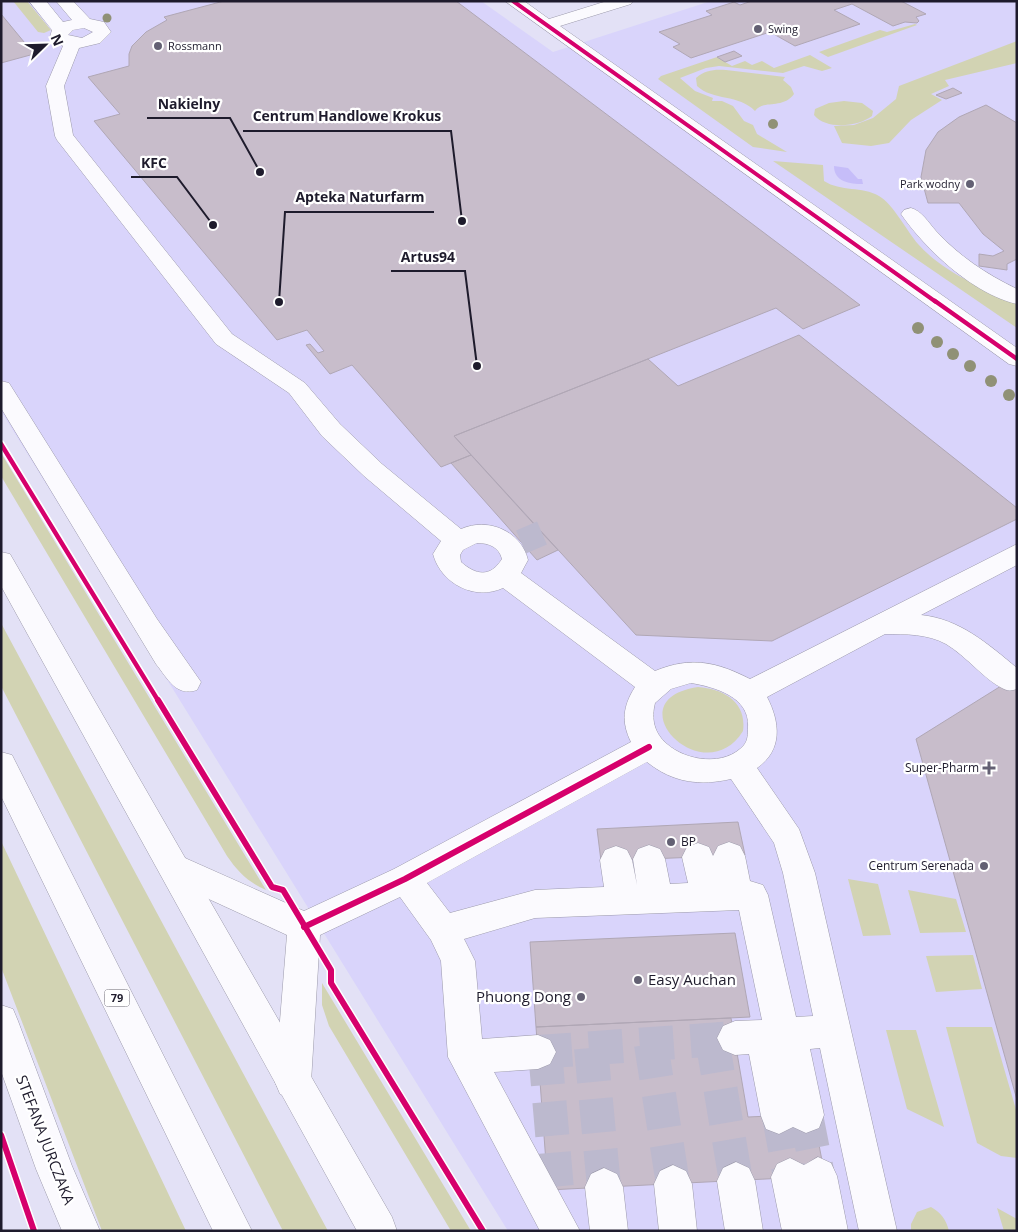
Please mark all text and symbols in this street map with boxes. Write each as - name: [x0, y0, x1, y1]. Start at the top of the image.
- north arrow: [20, 20, 70, 70]
- place label: Swing: [768, 21, 798, 36]
- marker: Swing: [752, 23, 764, 35]
- text: N: [46, 31, 68, 49]
- place label: Rossmann: [168, 38, 222, 53]
- marker: Rossmann: [152, 40, 164, 52]
- callout: Nakielny: [147, 89, 230, 118]
- text: Nakielny: [158, 94, 220, 113]
- callout: Centrum Handlowe Krokus: [243, 102, 451, 131]
- text: Centrum Handlowe Krokus: [253, 106, 441, 125]
- callout: KFC: [131, 148, 177, 177]
- text: KFC: [141, 153, 167, 172]
- place label: Park wodny: [900, 176, 960, 191]
- marker: Park wodny: [964, 178, 976, 190]
- callout: Apteka Naturfarm: [285, 183, 434, 212]
- text: Apteka Naturfarm: [295, 187, 425, 206]
- callout: Artus94: [391, 242, 465, 271]
- text: Artus94: [401, 247, 455, 266]
- place label: Super-Pharm: [905, 759, 979, 776]
- marker: Super-Pharm: [983, 762, 995, 774]
- place label: BP: [681, 833, 696, 850]
- marker: BP: [665, 836, 677, 848]
- place label: Centrum Serenada: [869, 857, 974, 874]
- marker: Centrum Serenada: [978, 860, 990, 872]
- place label: Easy Auchan: [648, 969, 736, 989]
- marker: Easy Auchan: [632, 974, 644, 986]
- place label: Phuong Dong: [476, 986, 571, 1006]
- road number: 79: [104, 990, 130, 1006]
- marker: Phuong Dong: [575, 991, 587, 1003]
- street label: STEFANA JURCZAKA: [12, 1072, 80, 1208]

